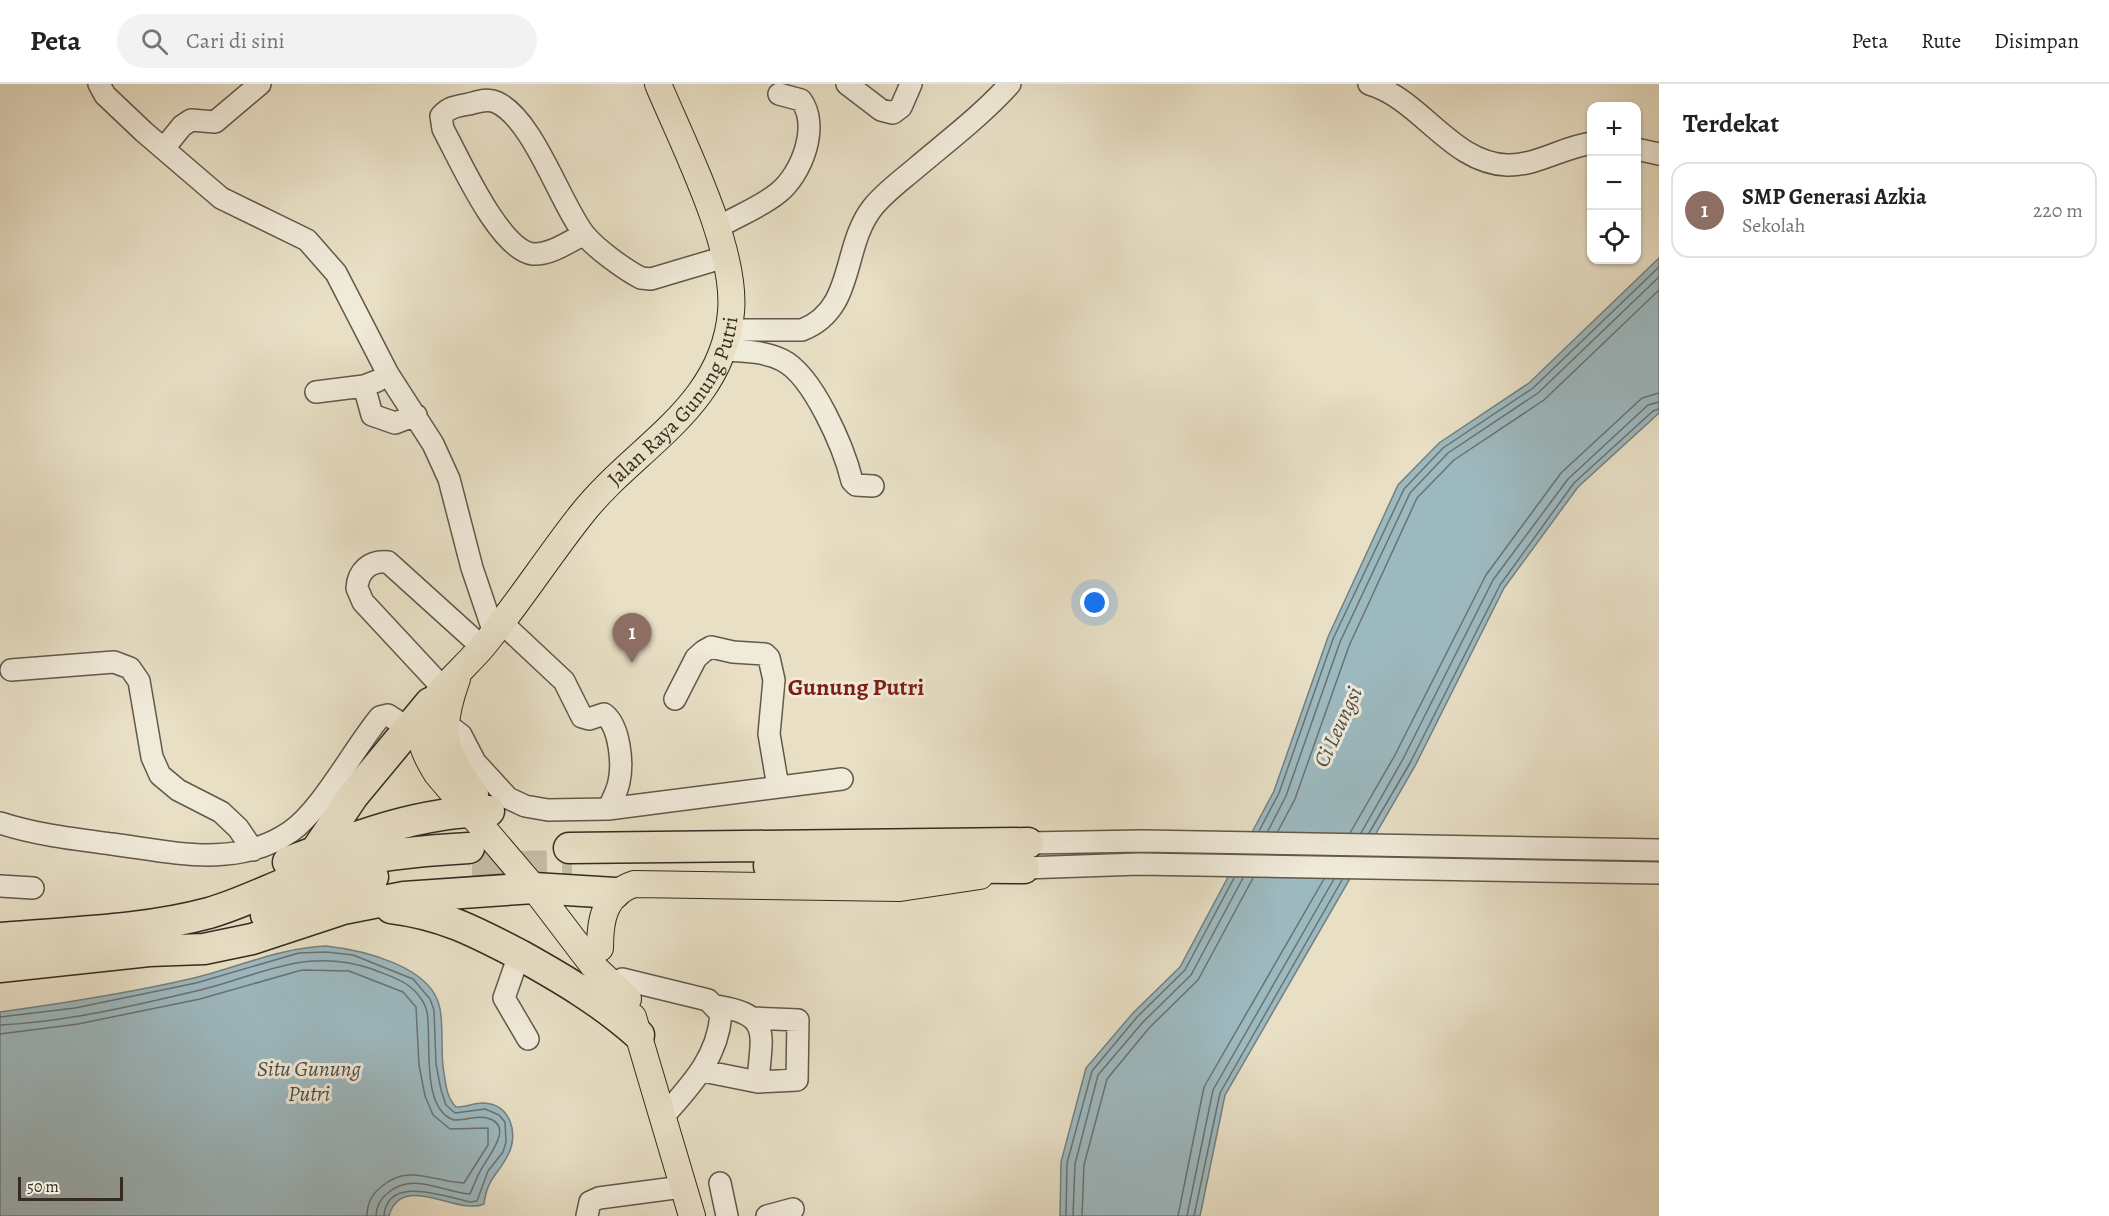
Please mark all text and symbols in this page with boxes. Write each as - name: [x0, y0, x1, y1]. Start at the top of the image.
- search box: [117, 14, 537, 68]
- text: Peta: [30, 22, 81, 60]
- icon: search: [138, 25, 171, 58]
- text: Cari di sini: [186, 26, 285, 56]
- text: Peta: [1851, 27, 1888, 55]
- text: Rute: [1921, 27, 1961, 55]
- text: Disimpan: [1994, 27, 2079, 55]
- map controls: [1587, 102, 1641, 264]
- button: +: [1587, 102, 1641, 156]
- text: Terdekat: [1683, 106, 1779, 141]
- button: −: [1587, 156, 1641, 210]
- text: SMP Generasi Azkia: [1742, 182, 1927, 212]
- text: 1: [1701, 197, 1708, 224]
- text: 220 m: [2033, 197, 2083, 224]
- button: locate: [1587, 210, 1641, 264]
- text: Sekolah: [1742, 212, 1806, 239]
- street label: Jalan Raya Gunung Putri: [601, 315, 744, 492]
- your location: [1080, 588, 1109, 617]
- pin: 1: [612, 614, 652, 663]
- district label: Gunung Putri: [788, 671, 924, 703]
- water label: Ci Leungsi: [1306, 682, 1370, 772]
- water label: Situ Gunung Putri: [257, 1054, 361, 1109]
- scale bar: [18, 1174, 123, 1202]
- text: 50 m: [27, 1176, 59, 1198]

